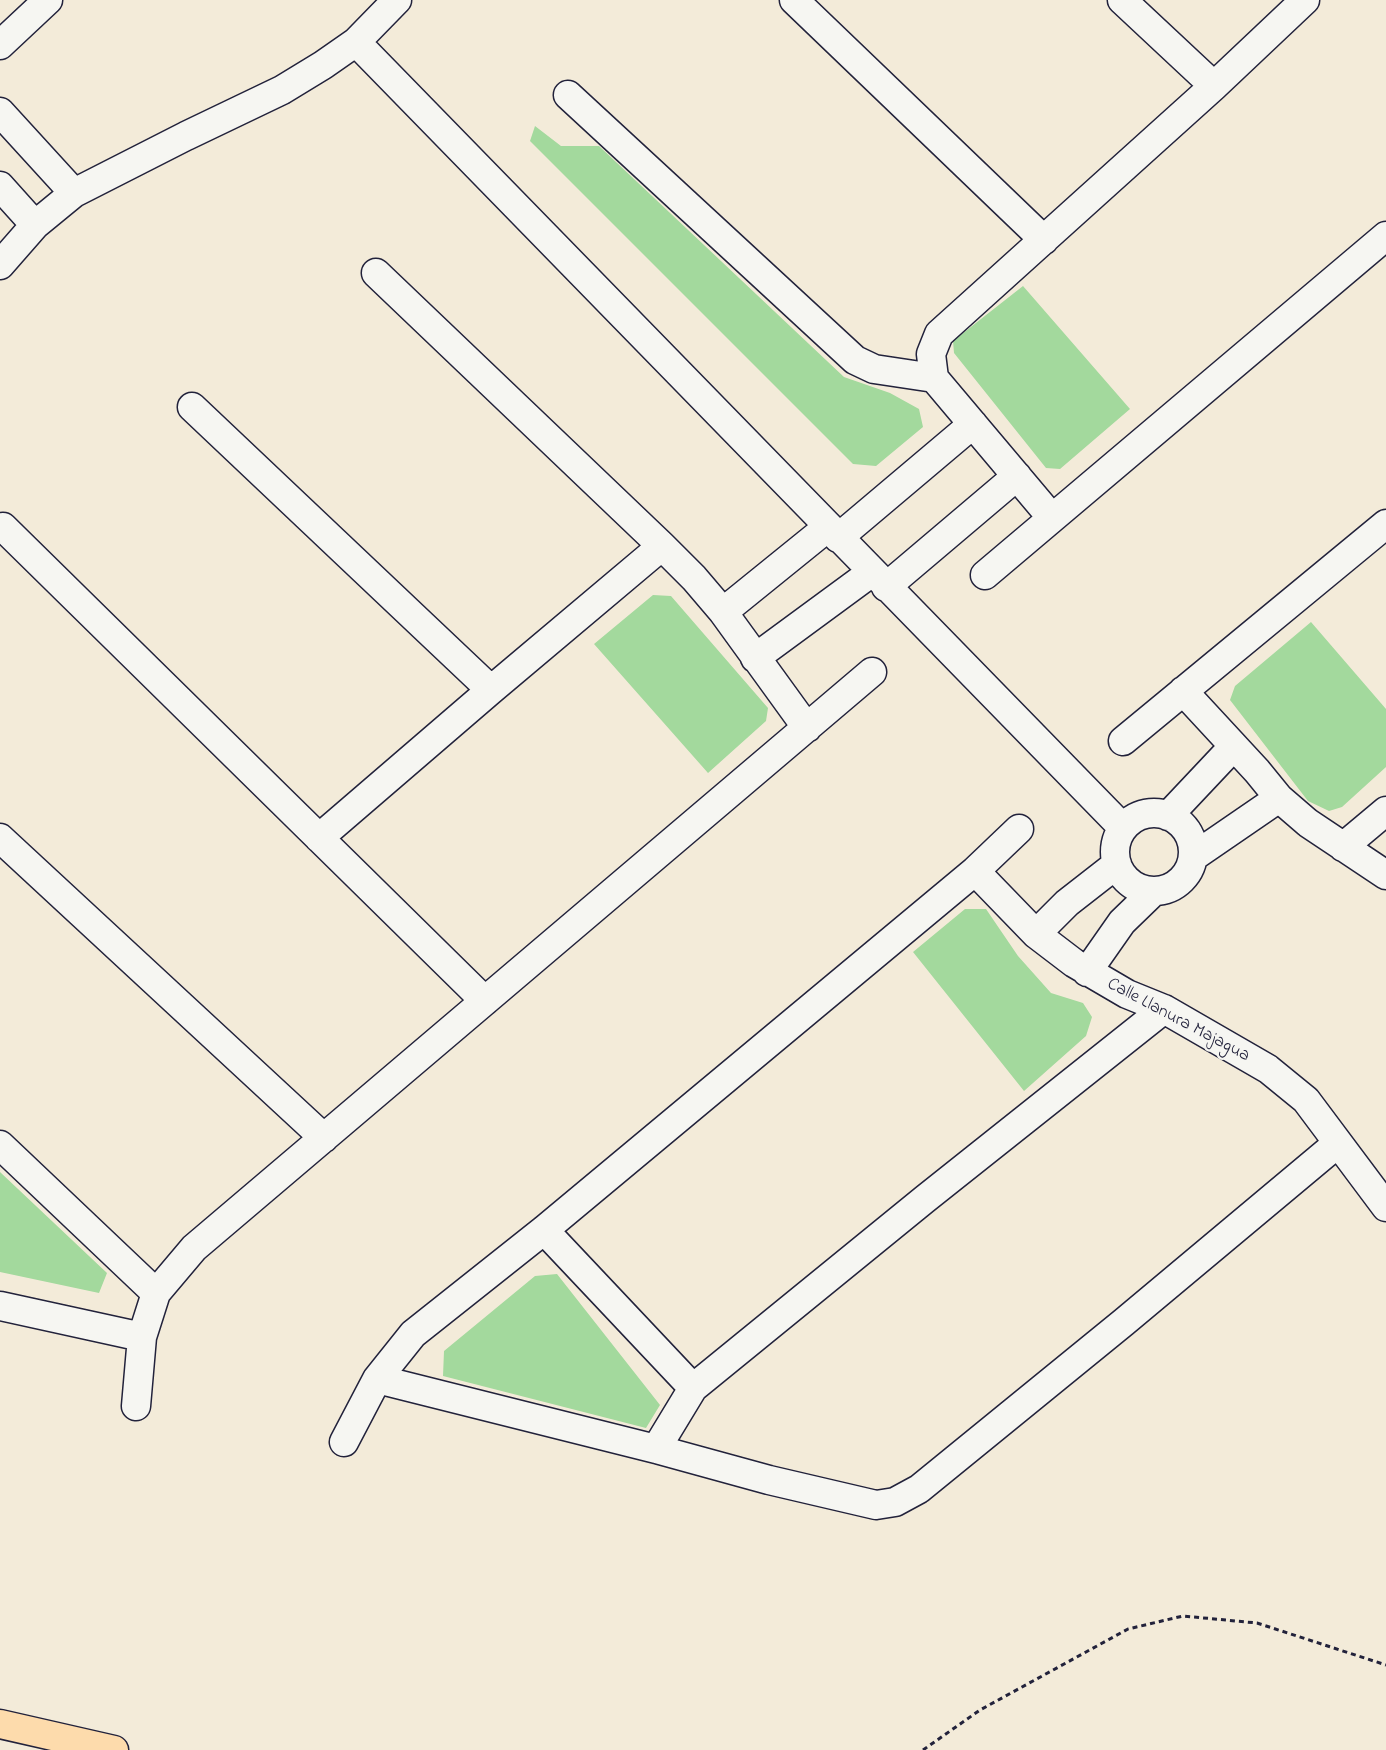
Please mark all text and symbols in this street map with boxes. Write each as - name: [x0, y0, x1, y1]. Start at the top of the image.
- street label: Calle Llanura Majagua: [1103, 974, 1253, 1068]

